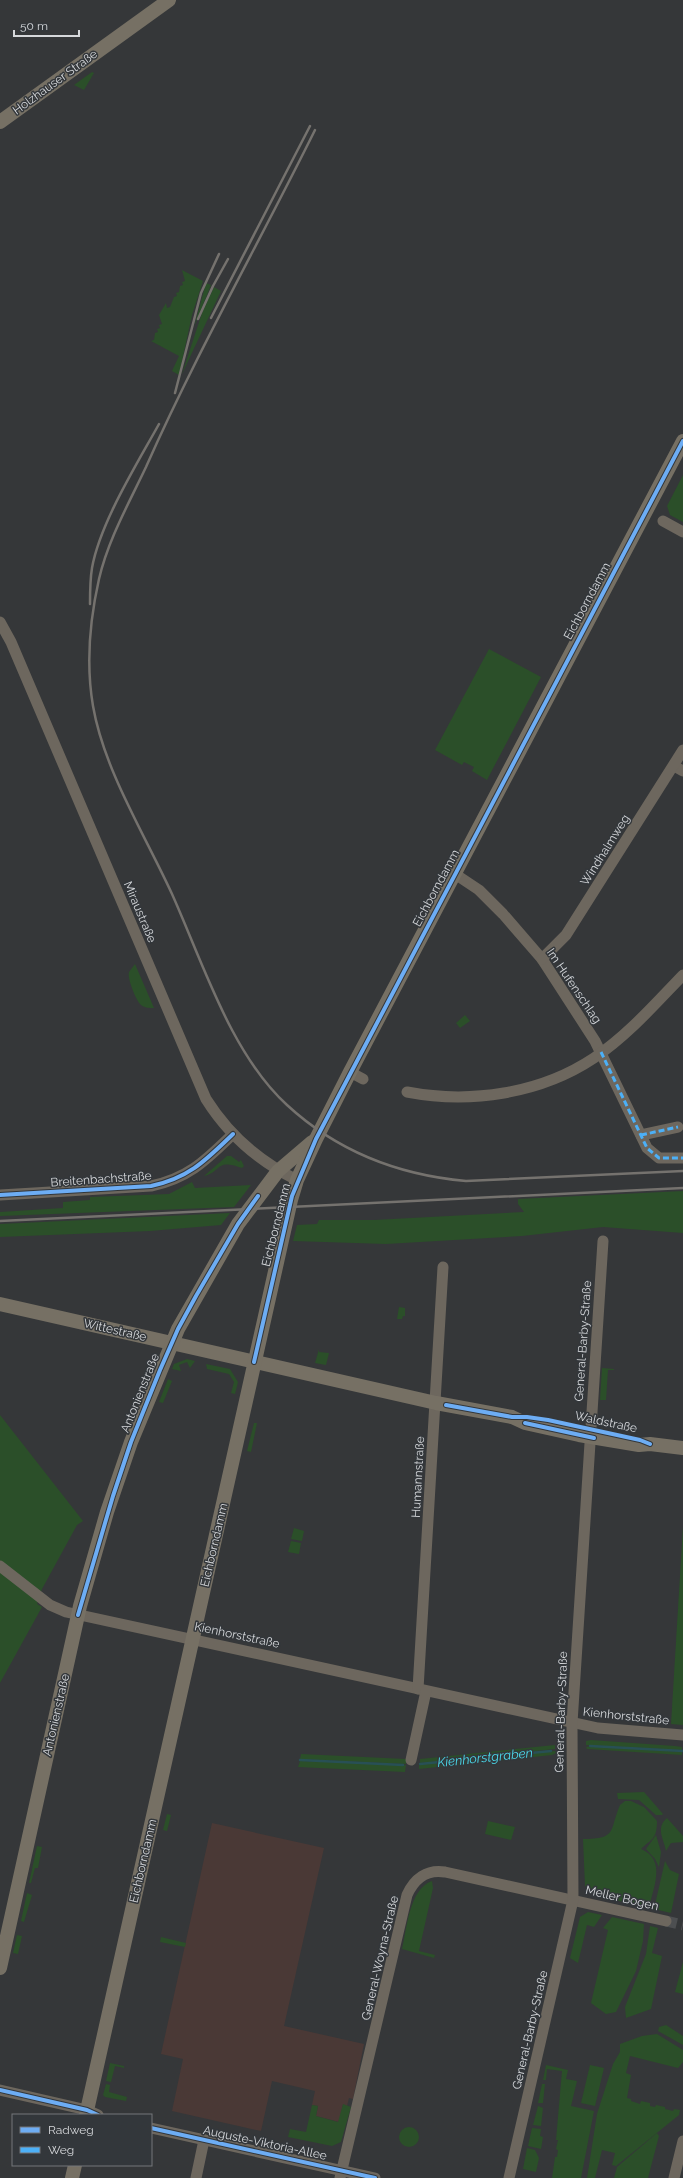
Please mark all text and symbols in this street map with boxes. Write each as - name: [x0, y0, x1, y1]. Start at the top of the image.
- scale bar: [14, 12, 79, 38]
- text: 50 m: [20, 19, 48, 33]
- street label: Holzhauser Straße: [10, 47, 100, 117]
- street label: Eichborndamm: [561, 560, 613, 642]
- street label: Windhalmweg: [578, 812, 632, 888]
- street label: Eichborndamm: [410, 847, 462, 929]
- street label: Miraustraße: [121, 879, 159, 945]
- street label: Im Hufenschlag: [544, 946, 604, 1026]
- street label: Breitenbachstraße: [50, 1168, 152, 1190]
- street label: Eichborndamm: [259, 1182, 293, 1268]
- street label: General-Barby-Straße: [572, 1280, 594, 1402]
- street label: Wittestraße: [82, 1316, 148, 1344]
- street label: Antonienstraße: [118, 1351, 162, 1435]
- street label: Waldstraße: [574, 1409, 638, 1435]
- street label: Humannstraße: [409, 1436, 427, 1518]
- street label: Eichborndamm: [198, 1502, 230, 1588]
- street label: Kienhorststraße: [193, 1619, 281, 1651]
- street label: General-Barby-Straße: [552, 1651, 570, 1773]
- street label: Antonienstraße: [40, 1673, 72, 1757]
- street label: Kienhorststraße: [582, 1705, 670, 1727]
- water label: Kienhorstgraben: [437, 1745, 534, 1770]
- street label: Eichborndamm: [127, 1818, 159, 1904]
- street label: Meller Bogen: [584, 1883, 660, 1913]
- street label: General-Woyna-Straße: [359, 1894, 401, 2022]
- street label: General-Barby-Straße: [510, 1969, 550, 2091]
- legend: [12, 2114, 152, 2166]
- text: Radweg: [48, 2123, 94, 2137]
- street label: Auguste-Viktoria-Allee: [202, 2123, 328, 2163]
- text: Weg: [48, 2143, 74, 2157]

